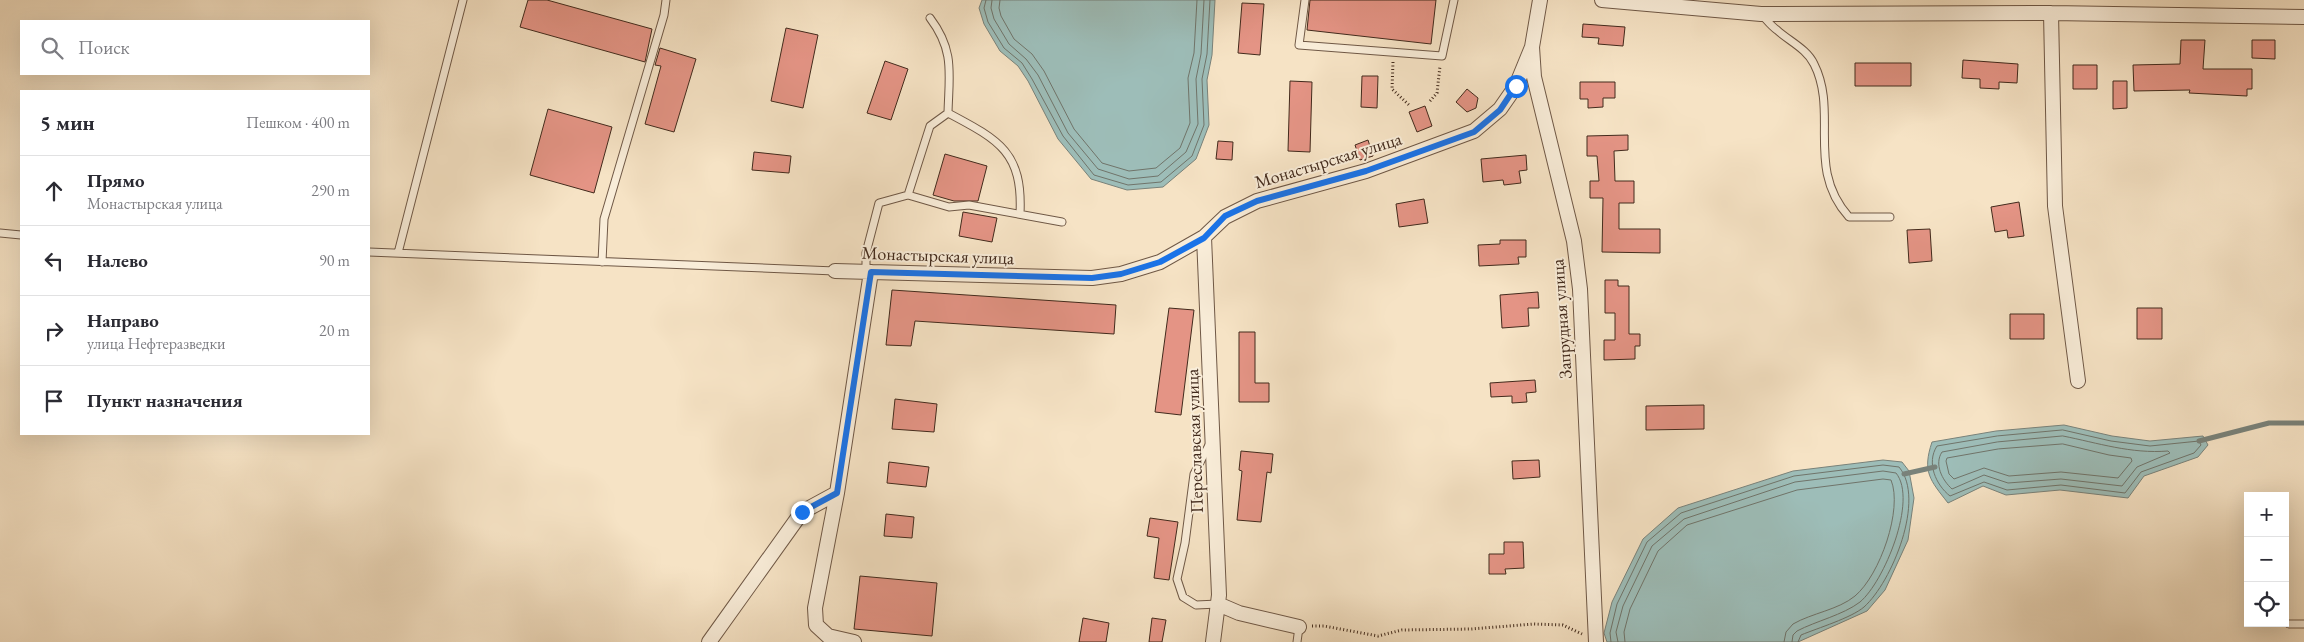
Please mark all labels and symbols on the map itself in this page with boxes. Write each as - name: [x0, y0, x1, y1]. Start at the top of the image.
- route start: [1505, 75, 1528, 98]
- street label: Монастырская улица: [1252, 126, 1405, 193]
- street label: Монастырская улица: [861, 241, 1015, 269]
- street label: Запрудная улица: [1545, 257, 1577, 380]
- street label: Переславская улица: [1180, 367, 1208, 514]
- route end: [791, 501, 814, 524]

